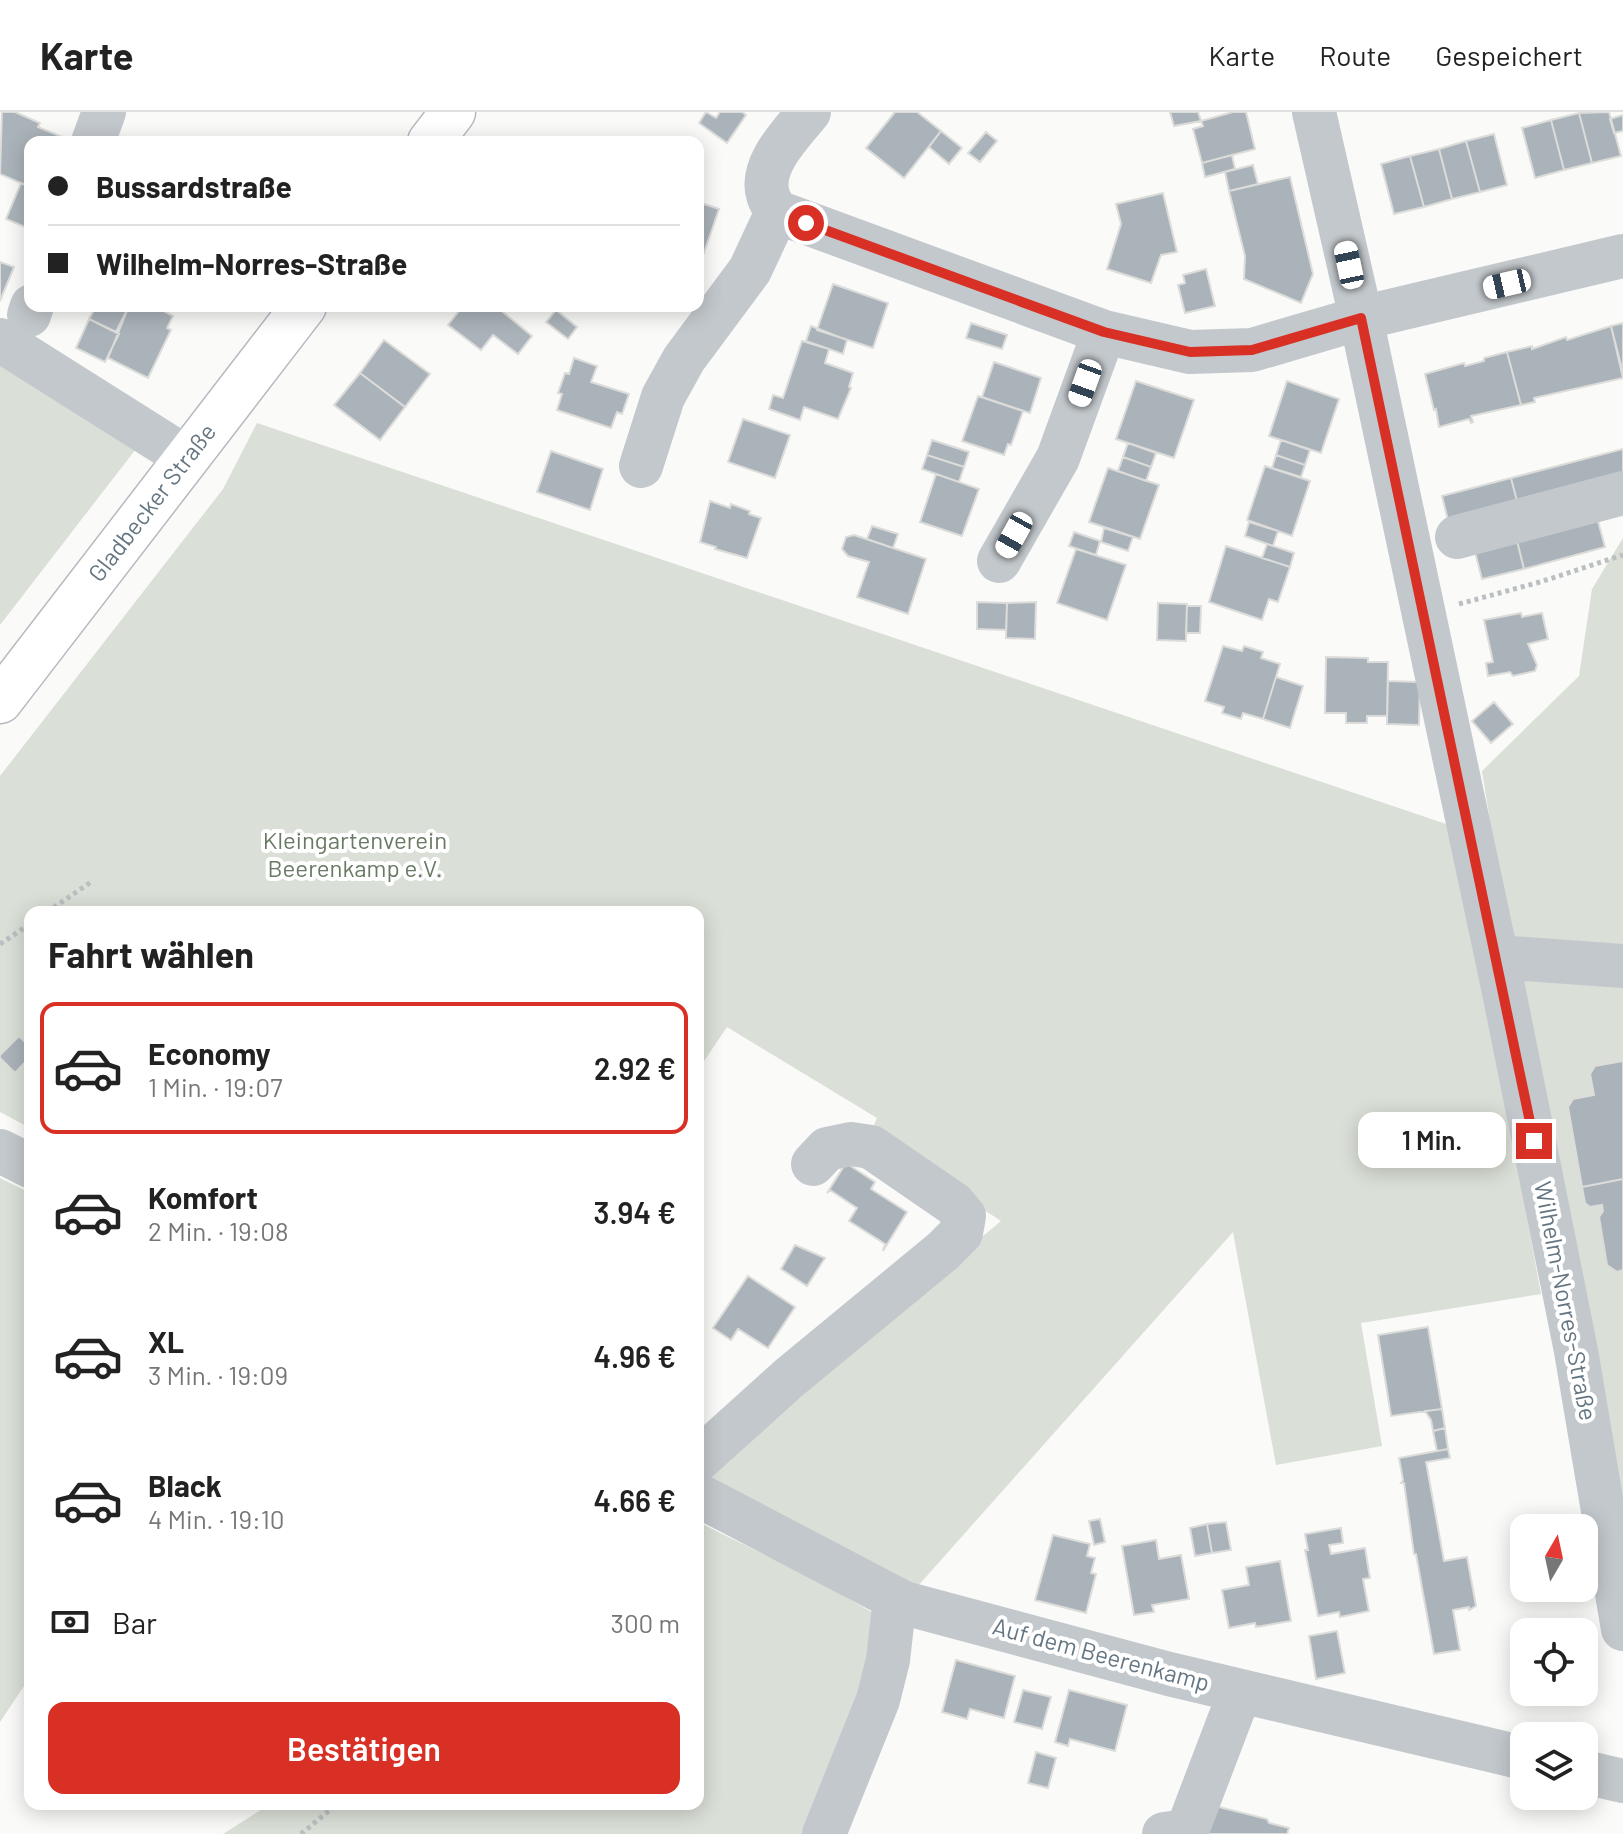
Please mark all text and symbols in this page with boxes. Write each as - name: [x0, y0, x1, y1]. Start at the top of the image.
- text: Karte: [40, 32, 134, 78]
- text: Karte: [1209, 38, 1275, 72]
- text: Route: [1319, 38, 1391, 72]
- text: Gespeichert: [1435, 38, 1583, 72]
- text: Bussardstraße: [96, 168, 292, 204]
- route start: [788, 205, 824, 241]
- car: [1332, 239, 1366, 291]
- text: Wilhelm-Norres-Straße: [96, 245, 407, 281]
- car: [1481, 267, 1533, 301]
- car: [1066, 356, 1104, 410]
- street label: Gladbecker Straße: [81, 417, 221, 587]
- car: [992, 508, 1036, 562]
- park label: Kleingartenverein Beerenkamp e.V.: [263, 825, 447, 882]
- text: Fahrt wählen: [48, 932, 254, 975]
- icon: car: [52, 1032, 124, 1104]
- text: Economy: [148, 1035, 271, 1071]
- text: 2.92 €: [594, 1050, 676, 1086]
- text: 1 Min. · 19:07: [148, 1071, 283, 1102]
- callout: 1 Min.: [1358, 1113, 1506, 1169]
- route end: [1516, 1123, 1552, 1159]
- text: 1 Min.: [1402, 1124, 1462, 1155]
- icon: car: [52, 1176, 124, 1248]
- text: Komfort: [148, 1179, 258, 1215]
- street label: Wilhelm-Norres-Straße: [1529, 1179, 1604, 1423]
- text: 3.94 €: [593, 1194, 676, 1230]
- text: 2 Min. · 19:08: [148, 1215, 289, 1246]
- icon: car: [52, 1320, 124, 1392]
- text: XL: [148, 1323, 184, 1359]
- text: 4.96 €: [594, 1338, 676, 1374]
- text: 3 Min. · 19:09: [148, 1359, 288, 1390]
- icon: car: [52, 1464, 124, 1536]
- text: Black: [148, 1467, 222, 1503]
- text: 4.66 €: [593, 1482, 676, 1518]
- text: 4 Min. · 19:10: [148, 1503, 285, 1534]
- north arrow: [1510, 1514, 1598, 1602]
- map controls: [1510, 1514, 1598, 1810]
- icon: cash: [48, 1600, 92, 1644]
- text: Bar: [112, 1604, 157, 1640]
- text: 300 m: [611, 1607, 680, 1638]
- street label: Auf dem Beerenkamp: [990, 1611, 1213, 1696]
- button: locate: [1510, 1618, 1598, 1706]
- button: Bestätigen: [48, 1702, 680, 1794]
- button: layers: [1510, 1722, 1598, 1810]

